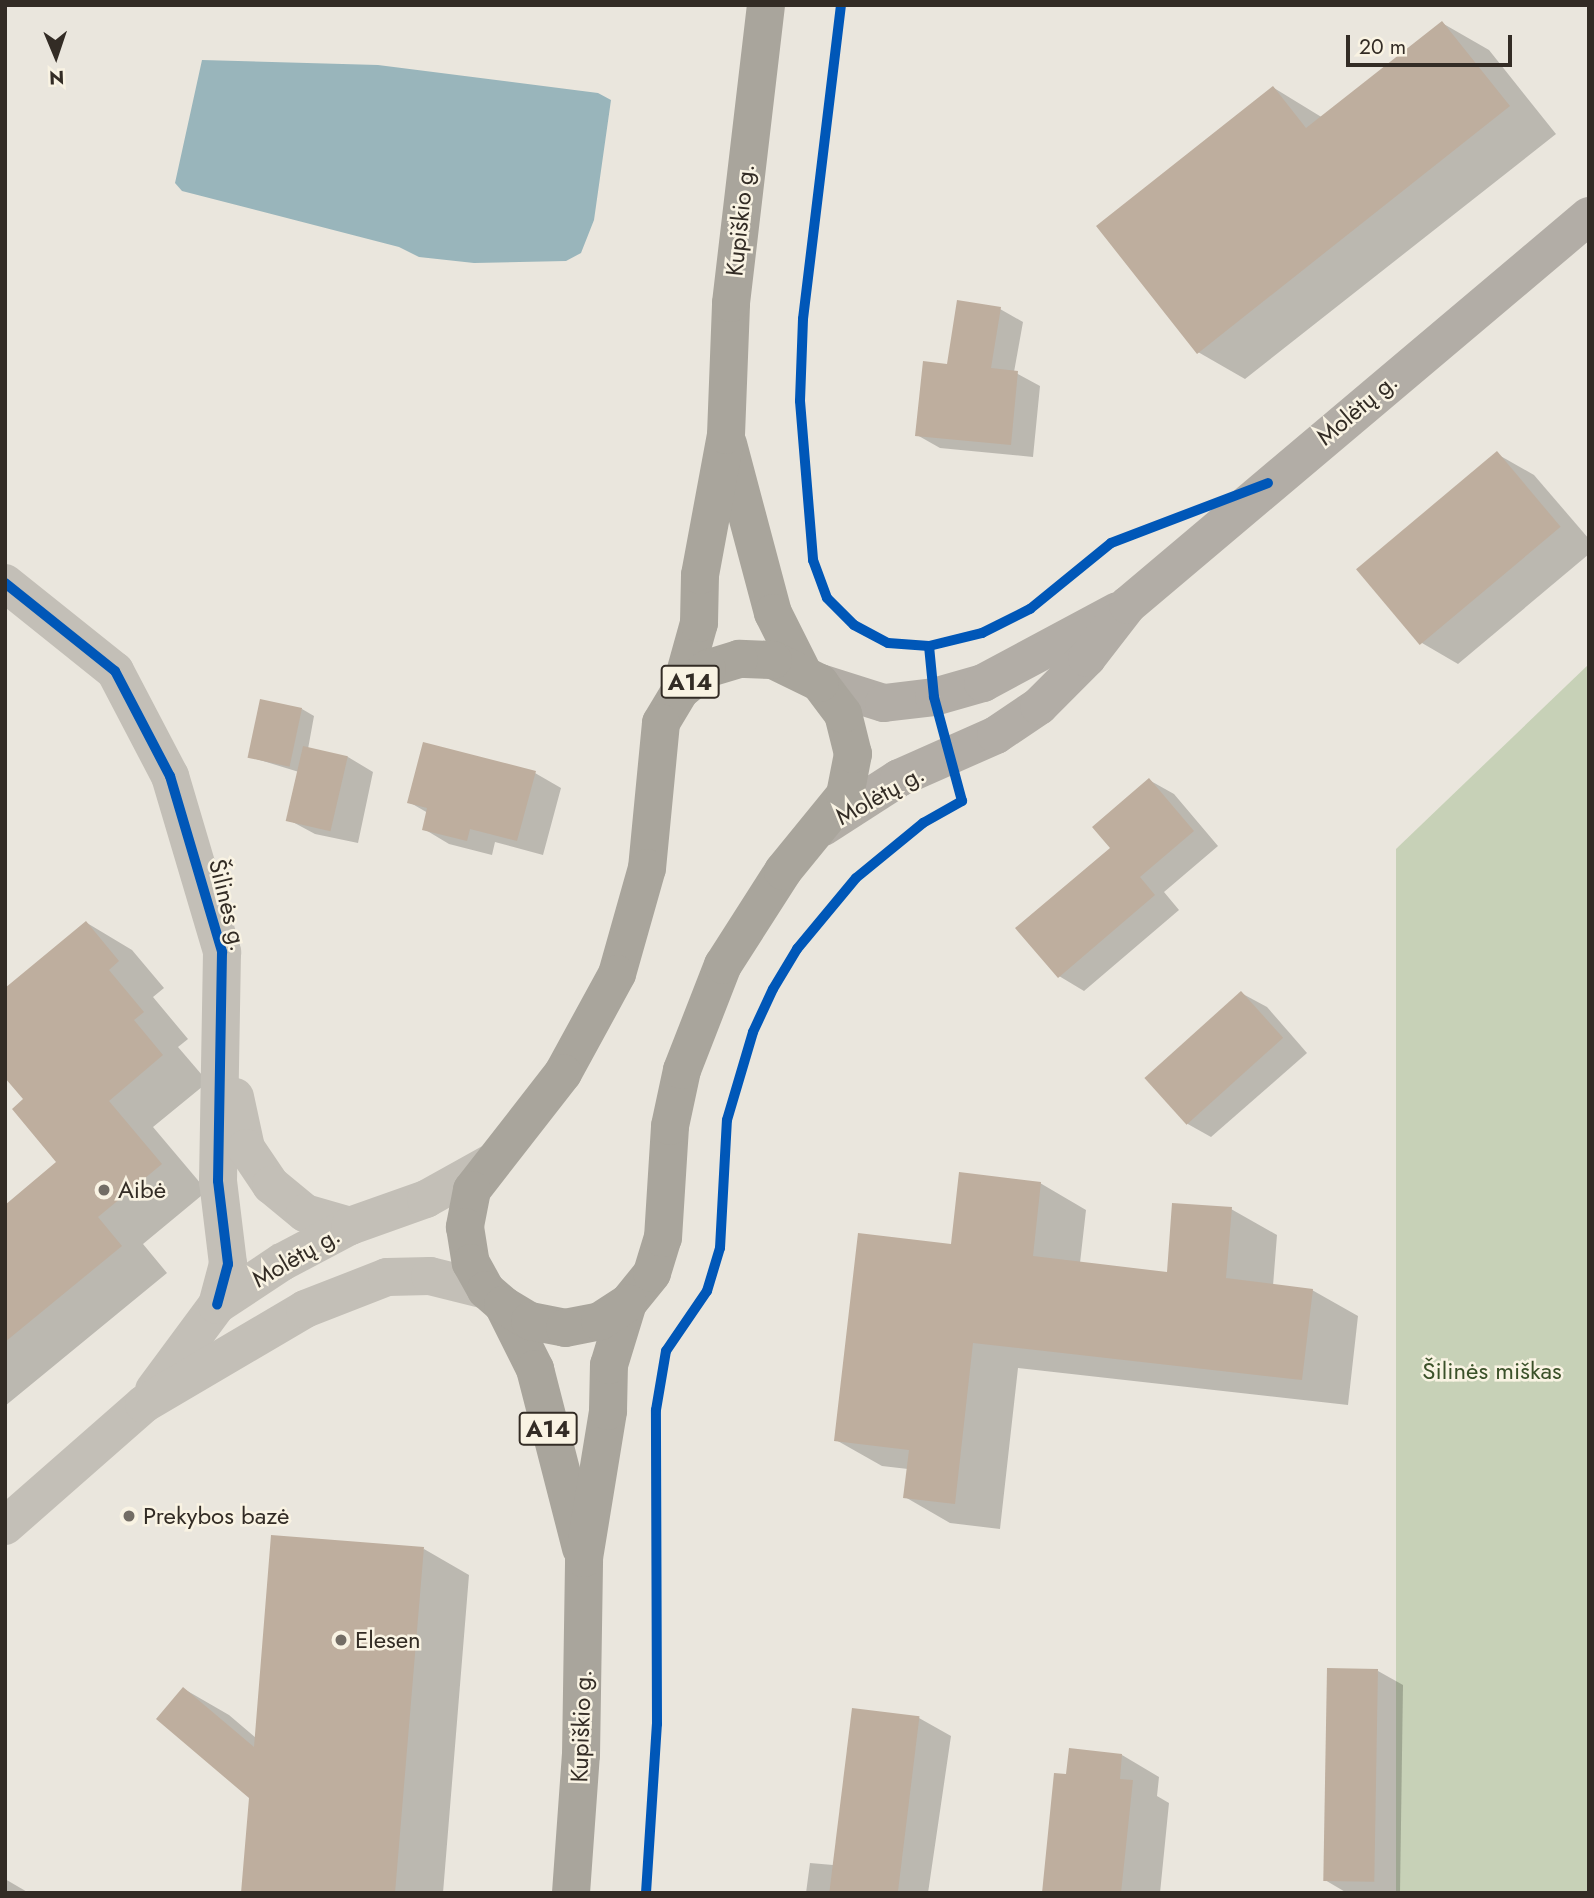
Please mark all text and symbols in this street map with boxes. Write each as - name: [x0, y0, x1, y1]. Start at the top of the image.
- north arrow: [21, 21, 91, 91]
- scale bar: [1349, 21, 1515, 65]
- text: 20 m: [1359, 32, 1406, 62]
- text: N: [49, 64, 65, 91]
- street label: Kupiškio g.: [720, 162, 760, 278]
- street label: Molėtų g.: [1311, 367, 1403, 451]
- road number: A14: [660, 662, 720, 702]
- street label: Molėtų g.: [831, 759, 929, 831]
- street label: Šilinės g.: [203, 856, 253, 954]
- place label: Aibė: [118, 1176, 166, 1204]
- marker: Aibė: [96, 1182, 112, 1198]
- street label: Molėtų g.: [247, 1220, 345, 1294]
- park label: Šilinės miškas: [1422, 1357, 1562, 1385]
- road number: A14: [518, 1410, 578, 1448]
- place label: Prekybos bazė: [143, 1502, 289, 1530]
- marker: Prekybos bazė: [121, 1508, 137, 1524]
- place label: Elesen: [355, 1626, 421, 1654]
- marker: Elesen: [333, 1632, 349, 1648]
- street label: Kupiškio g.: [565, 1669, 597, 1783]

